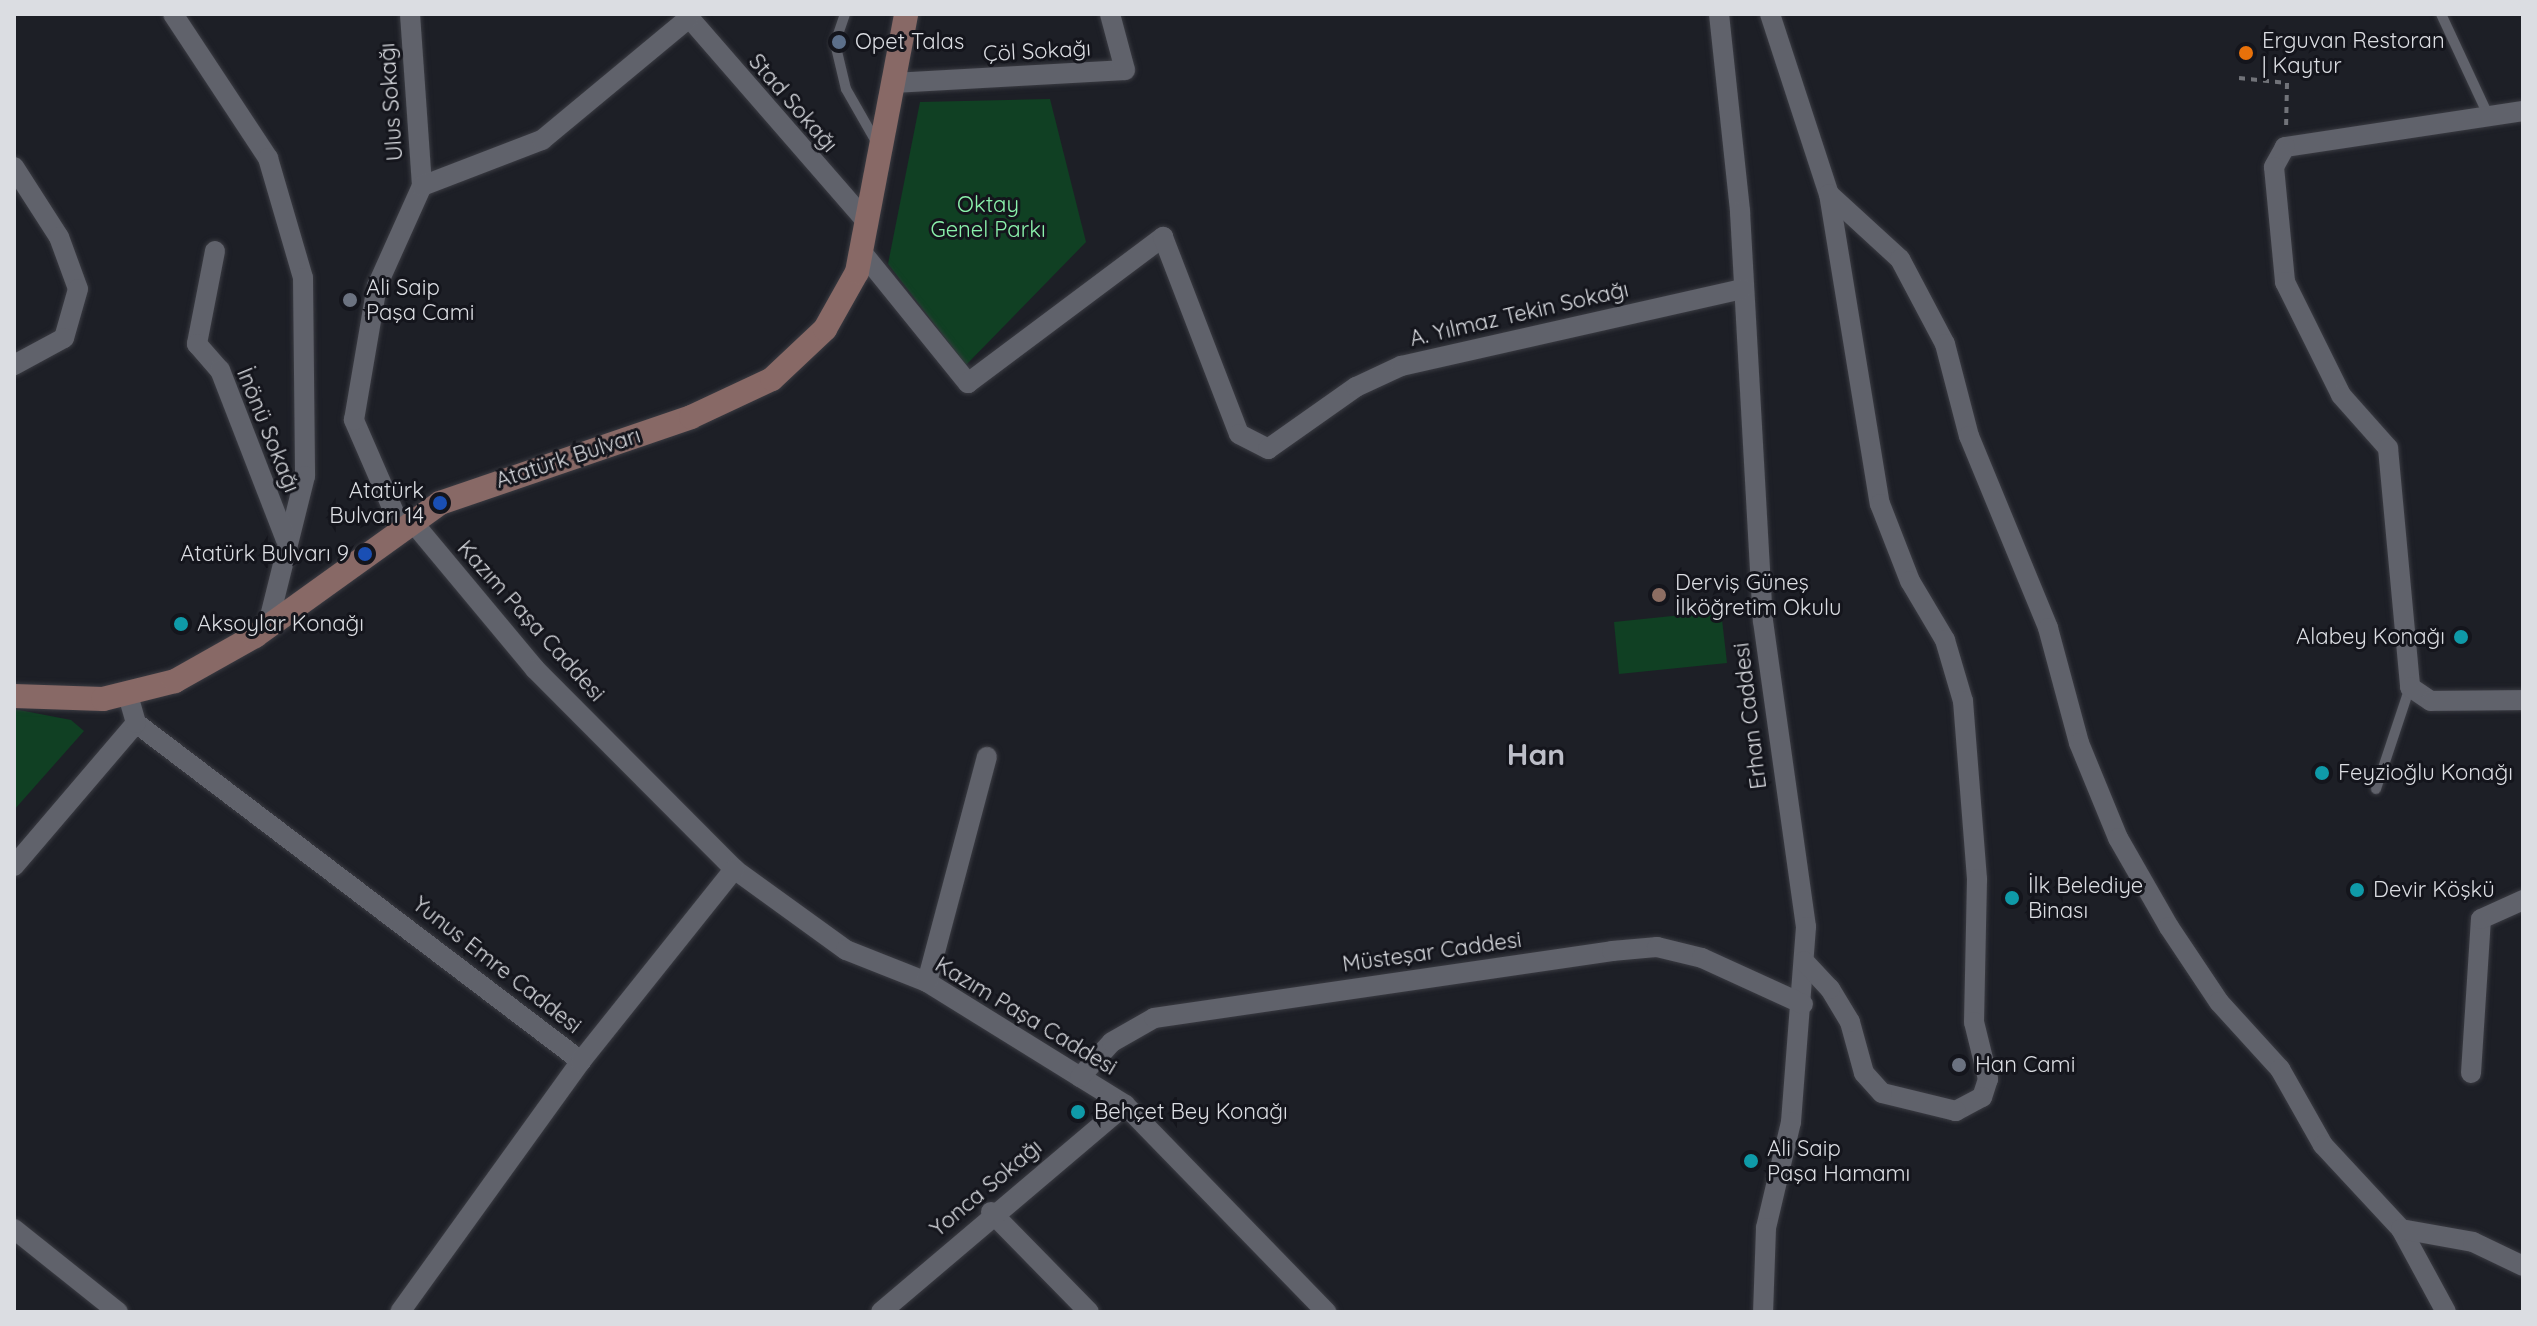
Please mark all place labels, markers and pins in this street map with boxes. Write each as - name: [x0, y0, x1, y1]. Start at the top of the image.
- place label: Erguvan Restoran | Kaytur: [2262, 27, 2445, 78]
- place label: Opet Talas: [855, 29, 964, 55]
- marker: Opet Talas: [830, 33, 848, 51]
- marker: Erguvan Restoran | Kaytur: [2237, 44, 2255, 62]
- place label: Ali Saip Paşa Cami: [366, 274, 474, 326]
- marker: Ali Saip Paşa Cami: [341, 291, 359, 309]
- place label: Atatürk Bulvarı 14: [329, 477, 424, 528]
- marker: Atatürk Bulvarı 14: [431, 494, 449, 512]
- place label: Atatürk Bulvarı 9: [180, 541, 349, 567]
- marker: Atatürk Bulvarı 9: [356, 545, 374, 563]
- place label: Derviş Güneş İlköğretim Okulu: [1675, 569, 1841, 620]
- marker: Derviş Güneş İlköğretim Okulu: [1650, 586, 1668, 604]
- place label: Aksoylar Konağı: [197, 611, 364, 637]
- marker: Aksoylar Konağı: [172, 615, 190, 633]
- place label: Alabey Konağı: [2296, 624, 2445, 650]
- marker: Alabey Konağı: [2452, 628, 2470, 646]
- place label: Feyzioğlu Konağı: [2338, 760, 2513, 786]
- marker: Feyzioğlu Konağı: [2313, 764, 2331, 782]
- place label: İlk Belediye Binası: [2028, 872, 2143, 924]
- place label: Devir Köşkü: [2373, 877, 2495, 903]
- marker: Devir Köşkü: [2348, 881, 2366, 899]
- marker: İlk Belediye Binası: [2003, 889, 2021, 907]
- place label: Han Cami: [1975, 1052, 2075, 1078]
- marker: Han Cami: [1950, 1056, 1968, 1074]
- place label: Behçet Bey Konağı: [1094, 1099, 1288, 1125]
- marker: Behçet Bey Konağı: [1069, 1103, 1087, 1121]
- place label: Ali Saip Paşa Hamamı: [1767, 1135, 1910, 1186]
- marker: Ali Saip Paşa Hamamı: [1742, 1152, 1760, 1170]

